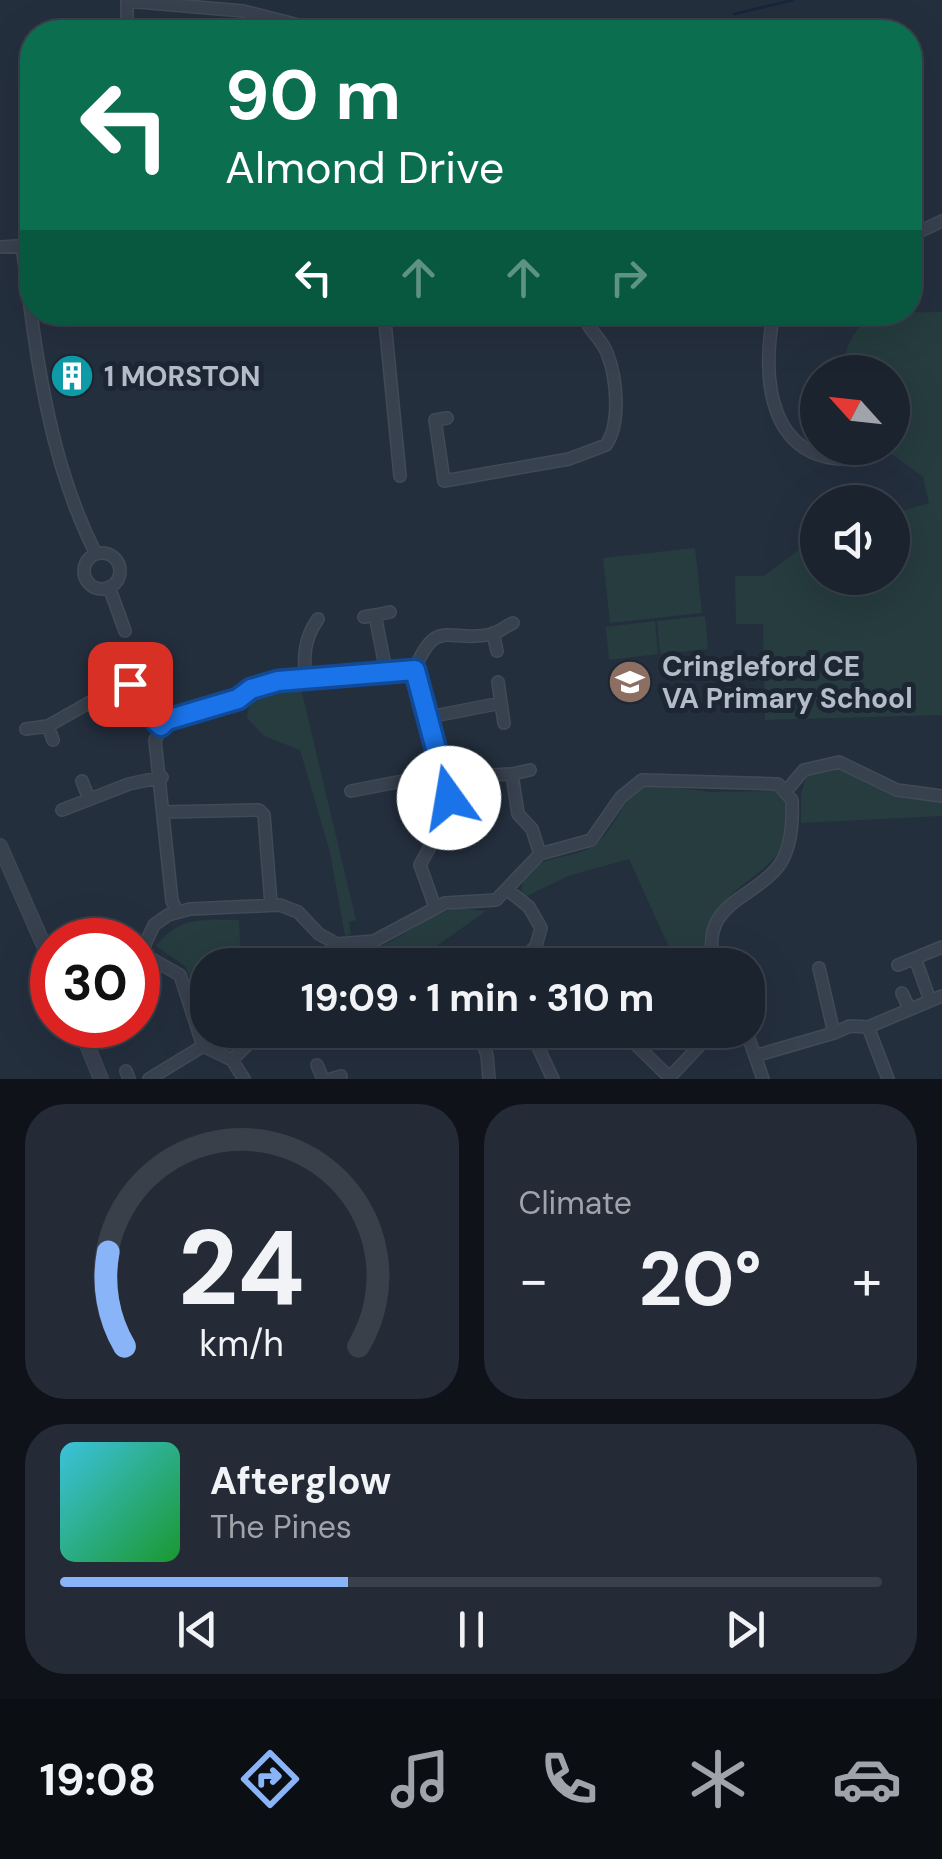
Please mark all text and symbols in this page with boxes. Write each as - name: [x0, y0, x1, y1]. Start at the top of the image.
- text: 90 m: [225, 50, 401, 141]
- icon: left: [60, 60, 190, 190]
- text: Almond Drive: [225, 138, 504, 197]
- icon: left: [286, 250, 341, 305]
- icon: ahead: [391, 250, 446, 305]
- icon: ahead: [496, 250, 551, 305]
- icon: right: [601, 250, 656, 305]
- building icon: 1 MORSTON: [49, 353, 95, 399]
- north arrow: [800, 355, 910, 465]
- map controls: [800, 355, 910, 595]
- place label: 1 MORSTON: [104, 358, 260, 395]
- button: sound: [800, 485, 910, 595]
- pin: [88, 642, 173, 727]
- place label: Cringleford CE VA Primary School: [662, 648, 913, 717]
- icon: arrive: [103, 657, 158, 712]
- school or university icon: Cringleford CE VA Primary School: [607, 659, 653, 705]
- position arrow: [397, 746, 501, 850]
- speed limit sign: 30: [30, 918, 160, 1048]
- text: 19:09 · 1 min · 310 m: [301, 973, 654, 1023]
- text: Climate: [519, 1182, 632, 1224]
- text: 24: [178, 1201, 305, 1336]
- text: 20°: [639, 1231, 762, 1328]
- text: −: [519, 1244, 549, 1316]
- text: +: [852, 1244, 882, 1316]
- text: km/h: [200, 1321, 284, 1367]
- text: Afterglow: [210, 1456, 391, 1506]
- text: The Pines: [210, 1506, 352, 1548]
- icon: previous: [170, 1602, 225, 1657]
- icon: pause: [444, 1602, 499, 1657]
- icon: next: [718, 1602, 773, 1657]
- icon: directions: [235, 1744, 305, 1814]
- icon: music: [385, 1744, 455, 1814]
- icon: phone: [534, 1744, 604, 1814]
- icon: climate: [683, 1744, 753, 1814]
- icon: car: [832, 1744, 902, 1814]
- text: 19:08: [40, 1750, 156, 1809]

